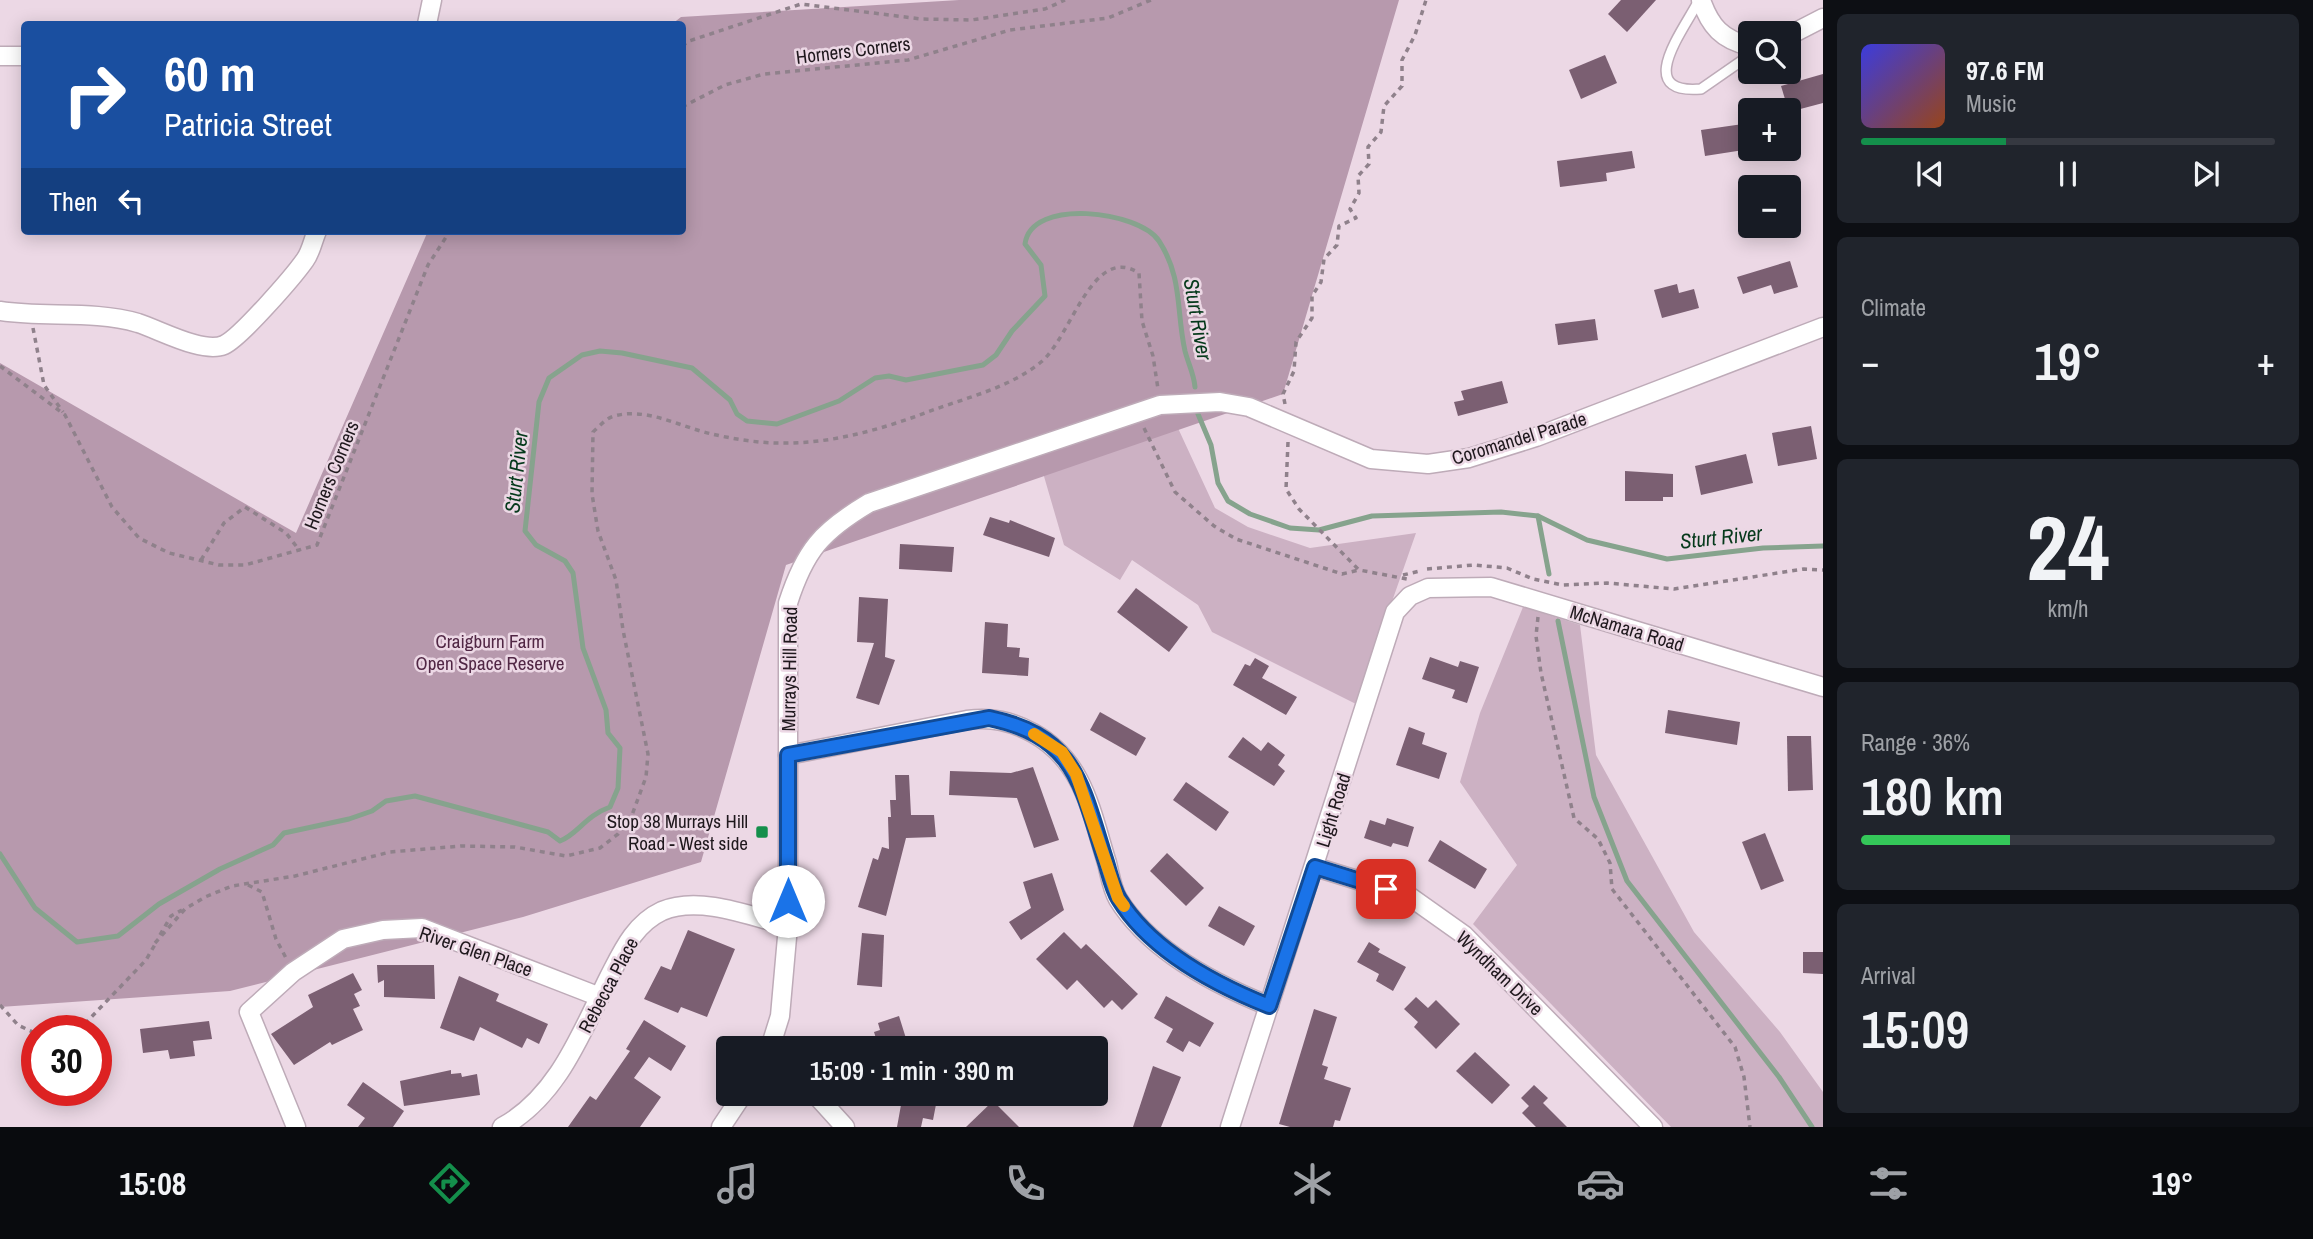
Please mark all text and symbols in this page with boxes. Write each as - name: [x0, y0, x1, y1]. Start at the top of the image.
- map controls: [1738, 21, 1801, 238]
- button: search: [1738, 21, 1801, 84]
- street label: Horners Corners: [794, 30, 912, 70]
- text: 60 m: [164, 40, 256, 106]
- icon: right: [49, 49, 140, 140]
- text: 97.6 FM: [1966, 53, 2044, 88]
- text: Music: [1966, 88, 2016, 119]
- button: +: [1738, 98, 1801, 161]
- text: Patricia Street: [164, 103, 332, 146]
- icon: previous: [1911, 155, 1949, 193]
- icon: pause: [2049, 155, 2087, 193]
- icon: next: [2187, 155, 2225, 193]
- button: −: [1738, 175, 1801, 238]
- icon: left: [112, 182, 150, 220]
- text: Then: [49, 184, 98, 219]
- water label: Sturt River: [1177, 276, 1220, 363]
- text: Climate: [1861, 292, 1926, 323]
- text: 19°: [2034, 326, 2102, 396]
- text: −: [1861, 336, 1879, 387]
- text: +: [2257, 336, 2275, 387]
- street label: Coromandel Parade: [1449, 405, 1589, 471]
- street label: Horners Corners: [297, 417, 365, 533]
- water label: Sturt River: [497, 428, 535, 514]
- text: 24: [2027, 486, 2110, 608]
- water label: Sturt River: [1679, 518, 1765, 556]
- text: km/h: [2048, 593, 2088, 624]
- street label: McNamara Road: [1567, 598, 1687, 658]
- street label: Murrays Hill Road: [775, 606, 803, 732]
- park label: Craigburn Farm Open Space Reserve: [416, 628, 564, 676]
- text: Range · 36%: [1861, 727, 1970, 758]
- text: 180 km: [1861, 761, 2004, 831]
- street label: Light Road: [1309, 770, 1357, 850]
- place label: Stop 38 Murrays Hill Road - West side: [607, 808, 748, 856]
- marker: Stop 38 Murrays Hill Road - West side: [754, 824, 770, 840]
- pin: [1356, 859, 1416, 919]
- position arrow: [751, 864, 825, 938]
- icon: arrive: [1367, 870, 1405, 908]
- street label: River Glen Place: [416, 920, 536, 982]
- street label: Wyndham Drive: [1451, 925, 1549, 1021]
- street label: Rebecca Place: [572, 933, 644, 1037]
- text: Arrival: [1861, 960, 1916, 991]
- text: 15:09: [1861, 994, 1969, 1064]
- speed limit sign: 30: [21, 1015, 112, 1106]
- text: 15:09 · 1 min · 390 m: [810, 1053, 1014, 1088]
- icon: directions: [425, 1159, 474, 1208]
- icon: music: [713, 1159, 762, 1208]
- icon: phone: [1001, 1159, 1050, 1208]
- icon: climate: [1288, 1159, 1337, 1208]
- icon: car: [1576, 1159, 1625, 1208]
- icon: filters: [1864, 1159, 1913, 1208]
- text: 15:08: [119, 1162, 186, 1205]
- text: 19°: [2152, 1162, 2194, 1205]

